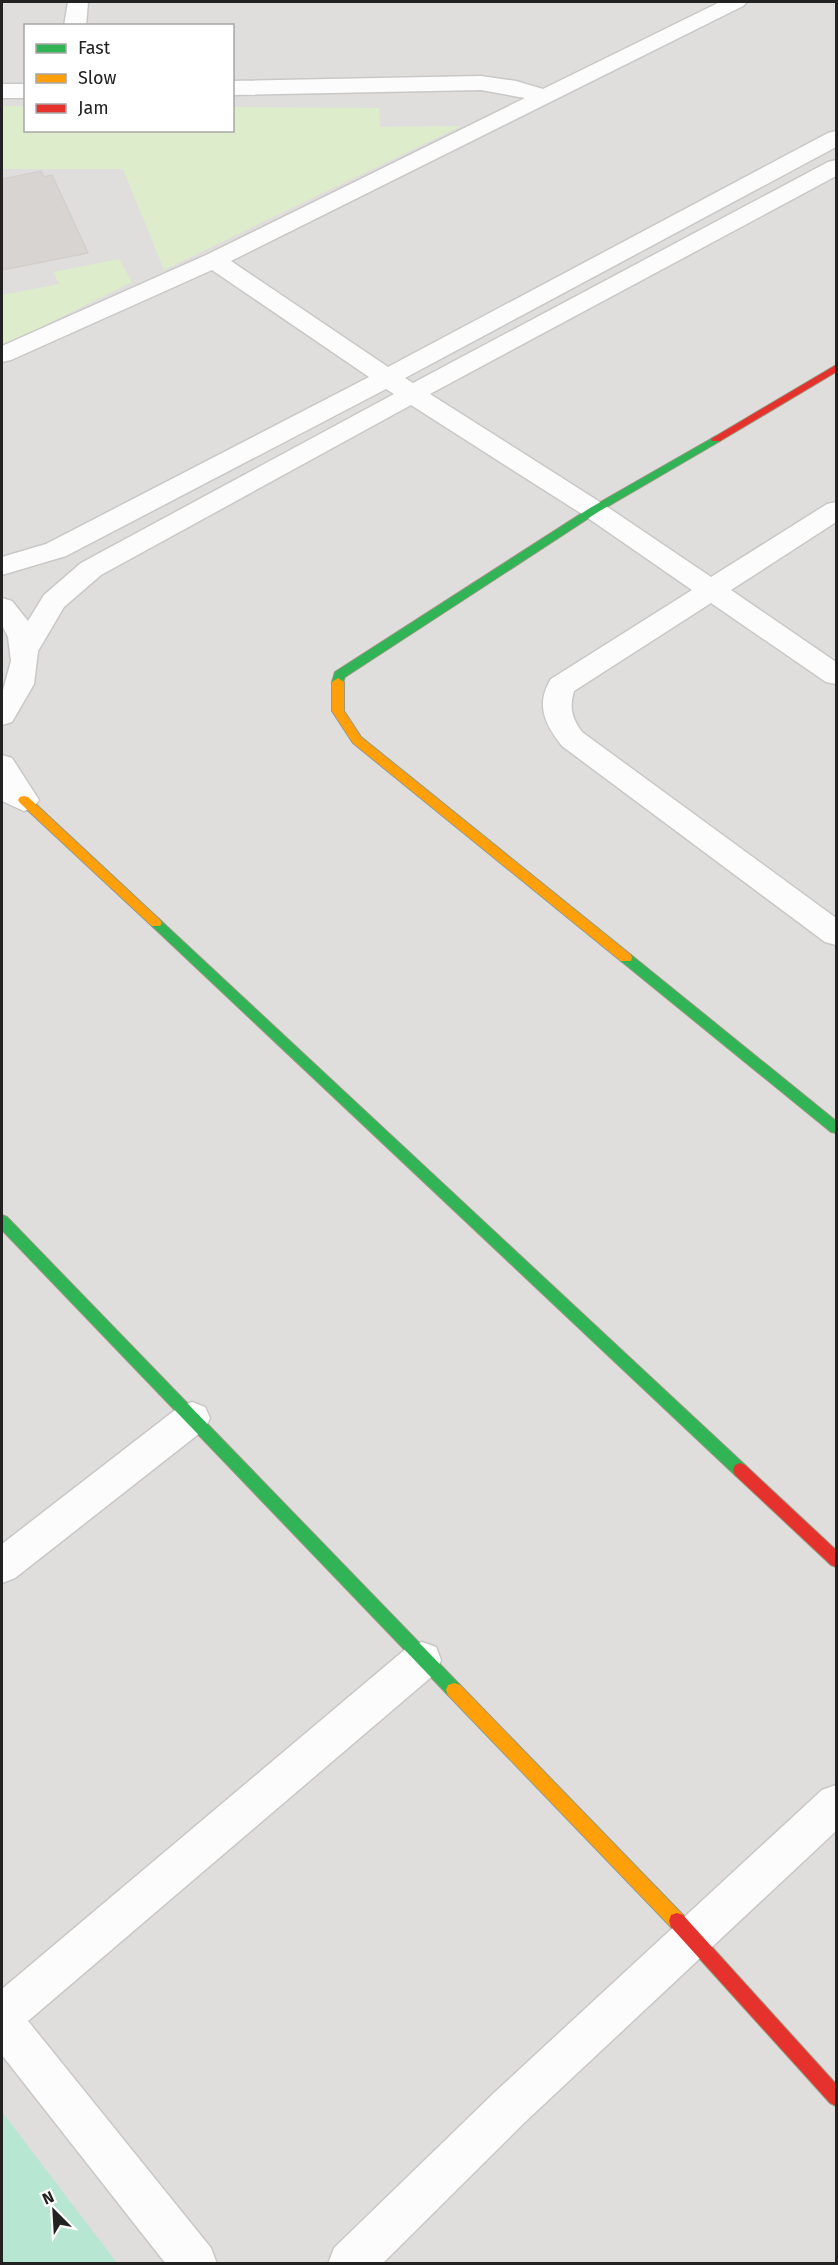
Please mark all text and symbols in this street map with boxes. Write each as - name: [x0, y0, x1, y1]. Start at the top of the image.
- legend: [24, 24, 234, 132]
- text: Fast: [78, 37, 111, 59]
- text: Slow: [78, 67, 117, 89]
- text: Jam: [78, 97, 109, 119]
- north arrow: [24, 2181, 84, 2241]
- text: N: [39, 2187, 57, 2209]

